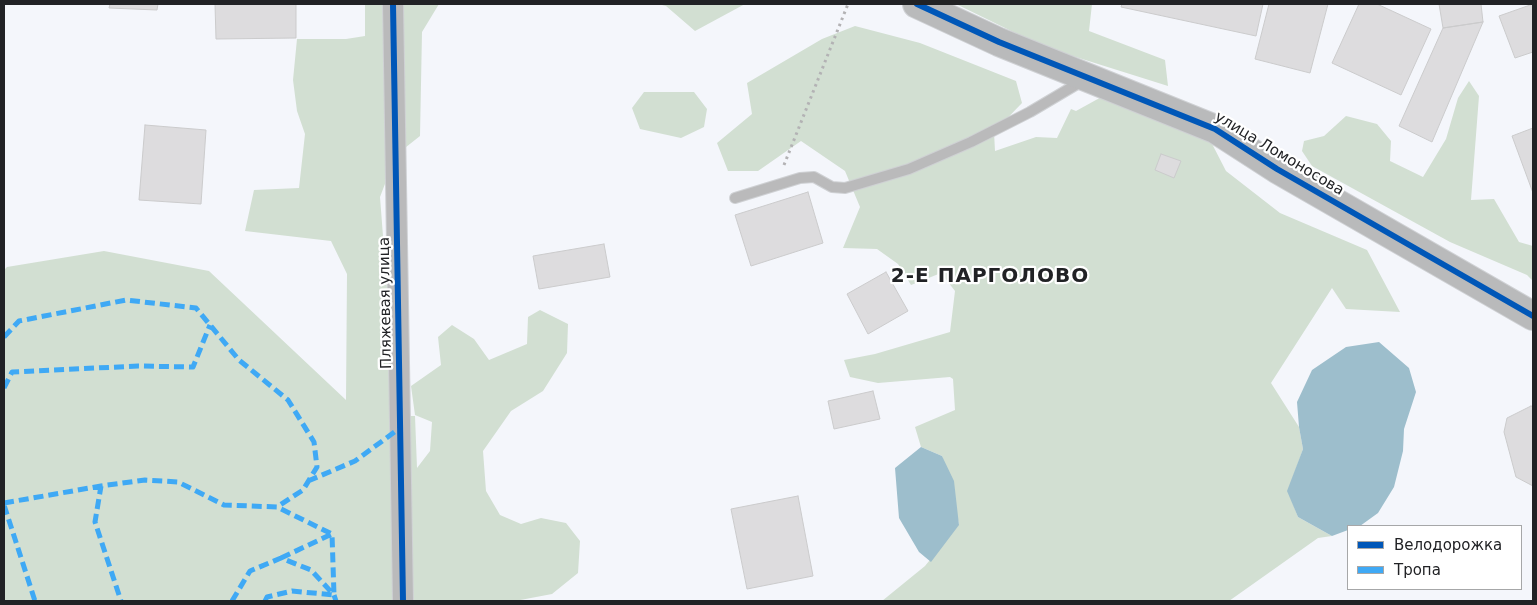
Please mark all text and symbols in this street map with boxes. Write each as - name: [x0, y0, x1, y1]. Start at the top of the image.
- street label: улица Ломоносова: [1211, 108, 1347, 200]
- street label: Пляжевая улица: [376, 237, 396, 369]
- district label: 2-Е ПАРГОЛОВО: [889, 265, 1091, 289]
- legend: [1347, 525, 1522, 590]
- text: Велодорожка: [1394, 536, 1502, 554]
- text: Тропа: [1394, 561, 1441, 579]

